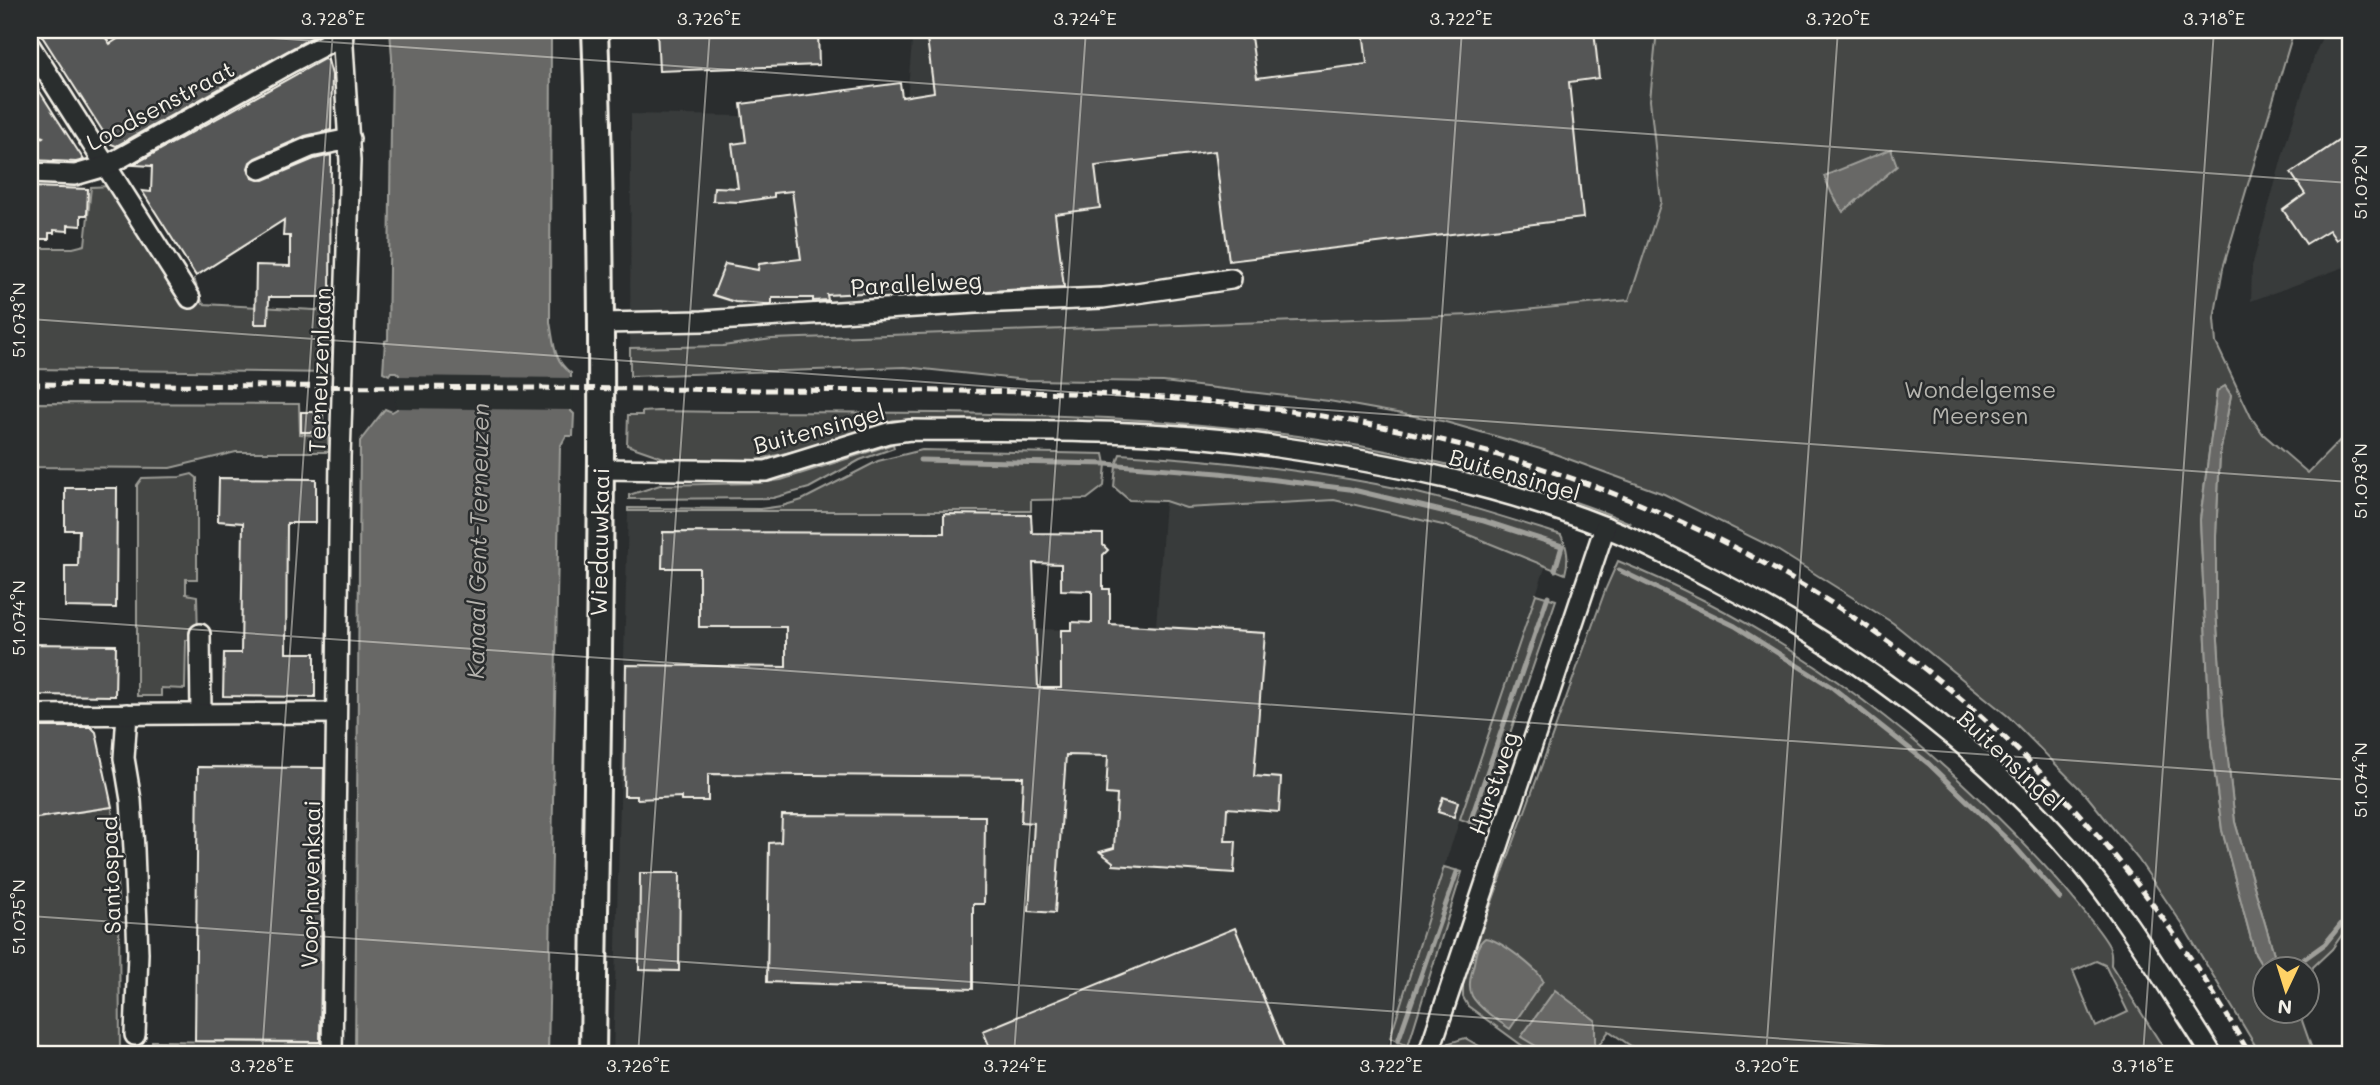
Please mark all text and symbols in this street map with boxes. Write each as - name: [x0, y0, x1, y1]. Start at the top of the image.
- text: 3.728°E: [301, 6, 365, 30]
- text: 3.726°E: [677, 6, 741, 30]
- text: 3.724°E: [1053, 6, 1117, 30]
- text: 3.722°E: [1429, 6, 1493, 30]
- text: 3.720°E: [1806, 6, 1870, 30]
- text: 3.718°E: [2183, 6, 2245, 30]
- street label: Loodsenstraat: [81, 53, 239, 157]
- text: 51.072°N: [2348, 144, 2372, 220]
- street label: Parallelweg: [850, 265, 982, 301]
- text: 51.073°N: [6, 282, 30, 358]
- street label: Terneuzenlaan: [301, 287, 337, 453]
- park label: Wondelgemse Meersen: [1904, 374, 2056, 430]
- street label: Buitensingel: [750, 396, 888, 460]
- water label: Kanaal Gent-Terneuzen: [459, 403, 495, 679]
- street label: Buitensingel: [1446, 441, 1584, 507]
- text: 51.073°N: [2348, 443, 2372, 519]
- street label: Wiedauwkaai: [583, 467, 615, 617]
- text: 51.074°N: [6, 580, 30, 656]
- street label: Buitensingel: [1951, 703, 2071, 817]
- street label: Hurstweg: [1461, 727, 1525, 839]
- text: 51.074°N: [2348, 742, 2372, 818]
- street label: Voorhavenkaai: [294, 800, 326, 968]
- street label: Santospad: [93, 815, 127, 935]
- text: 51.075°N: [6, 879, 30, 955]
- north arrow: [2250, 956, 2320, 1026]
- text: N: [2277, 994, 2293, 1020]
- text: 3.728°E: [230, 1053, 294, 1077]
- text: 3.726°E: [606, 1053, 670, 1077]
- text: 3.724°E: [983, 1053, 1047, 1077]
- text: 3.722°E: [1359, 1053, 1423, 1077]
- text: 3.720°E: [1735, 1053, 1799, 1077]
- text: 3.718°E: [2112, 1053, 2174, 1077]

